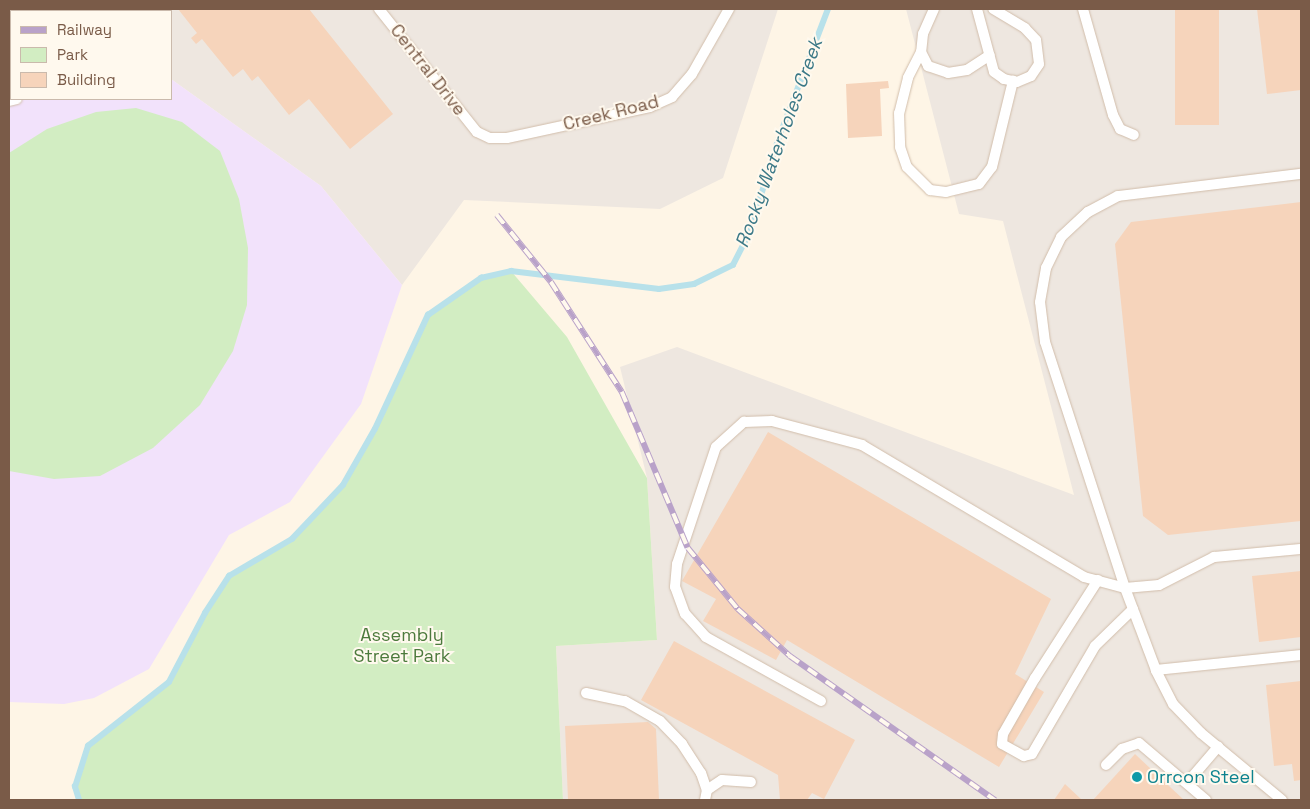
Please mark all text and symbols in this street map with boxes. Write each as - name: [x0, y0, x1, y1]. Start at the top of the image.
- legend: [10, 10, 172, 100]
- text: Railway: [57, 20, 112, 39]
- street label: Central Drive: [386, 20, 470, 120]
- water label: Rocky Waterholes Creek: [730, 35, 828, 251]
- text: Park: [57, 45, 88, 64]
- text: Building: [57, 70, 116, 89]
- street label: Creek Road: [561, 91, 661, 135]
- park label: Assembly Street Park: [353, 625, 451, 668]
- place label: Orrcon Steel: [1147, 766, 1255, 788]
- marker: Orrcon Steel: [1131, 771, 1143, 783]

